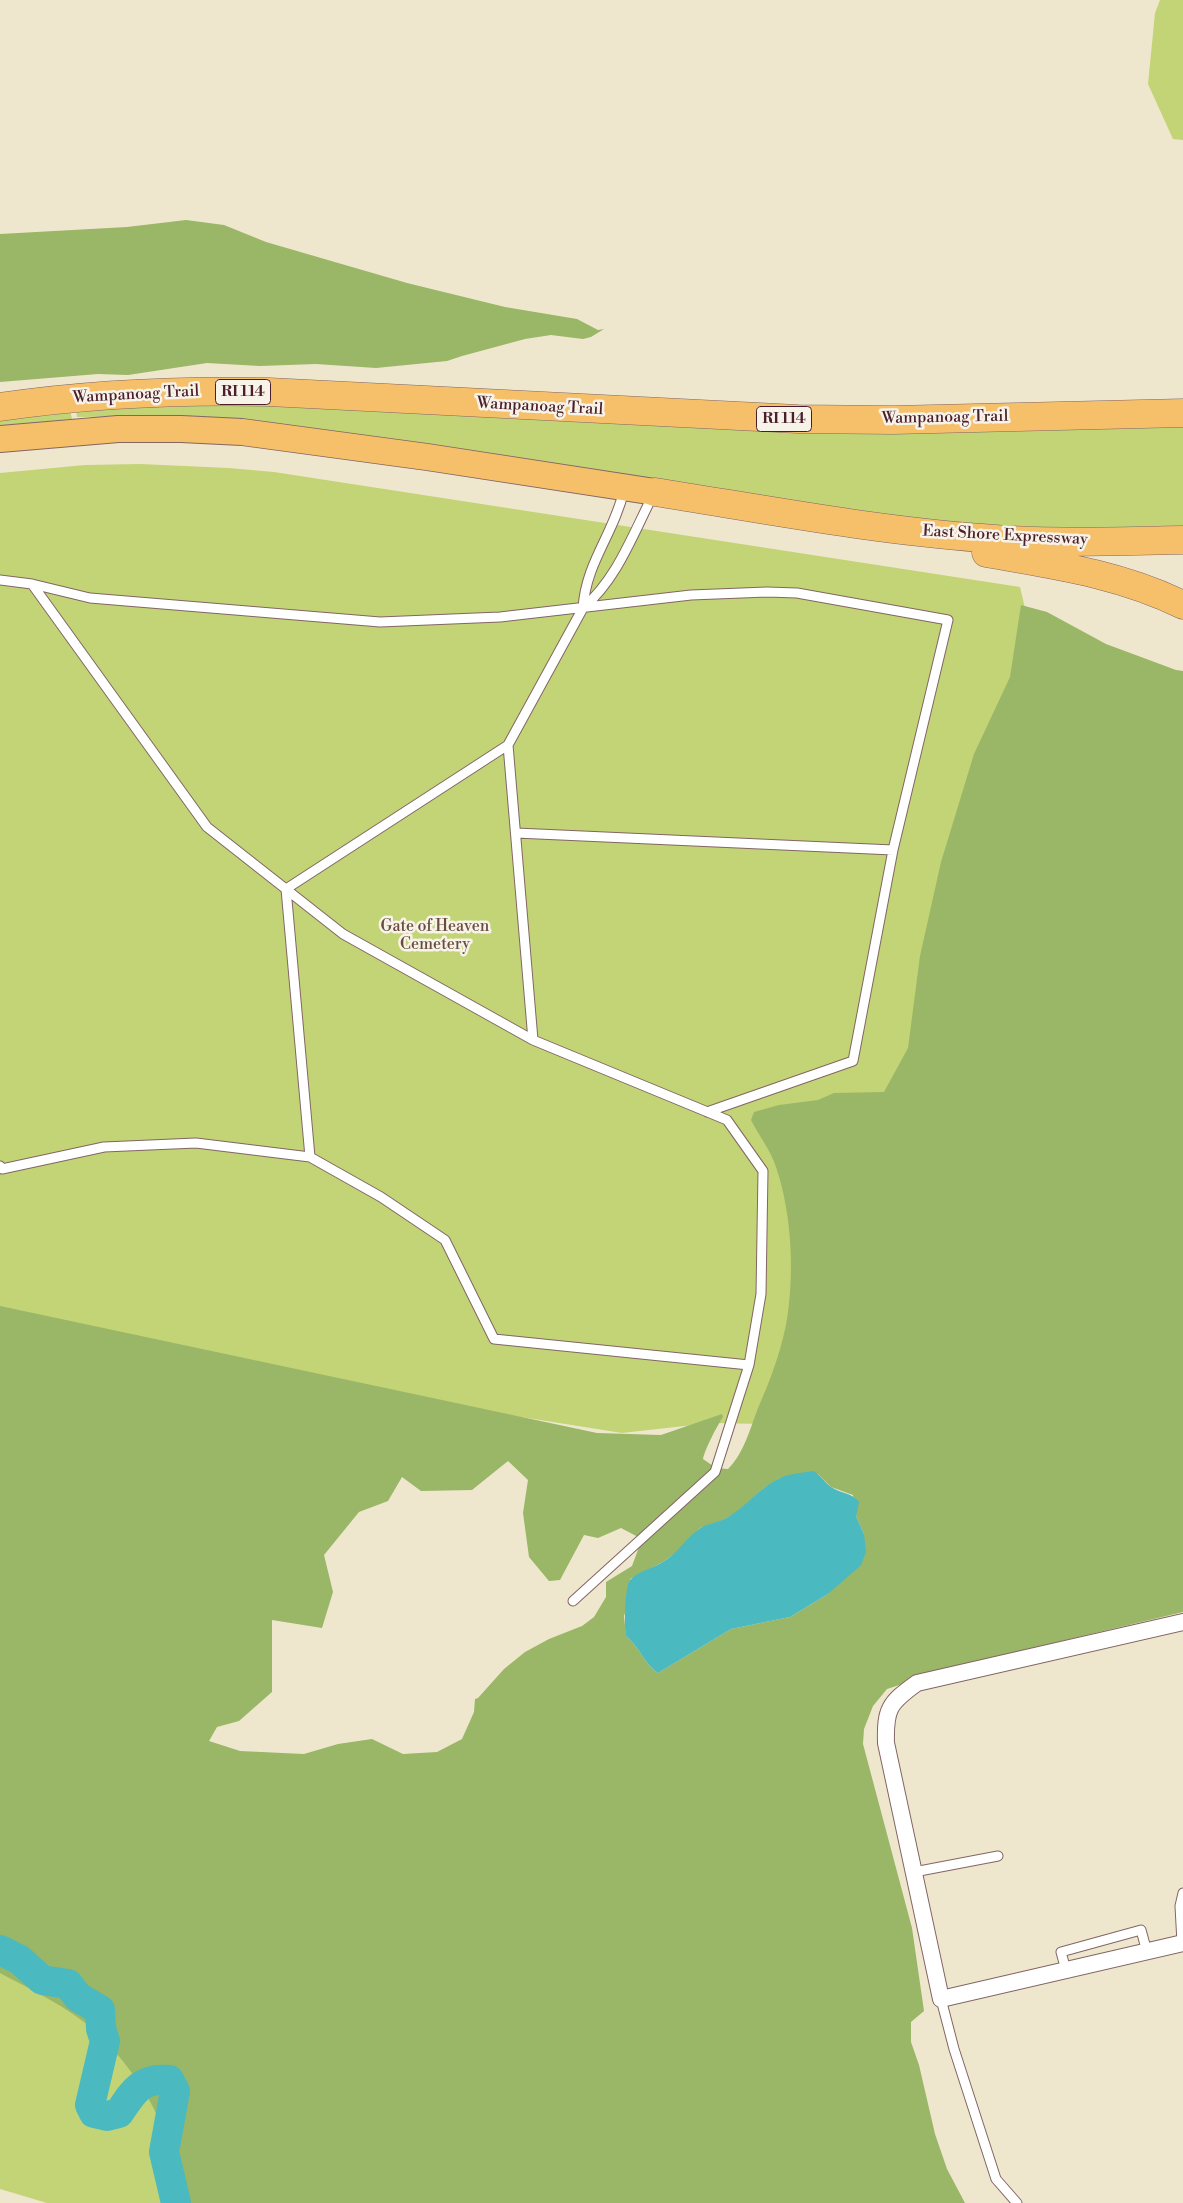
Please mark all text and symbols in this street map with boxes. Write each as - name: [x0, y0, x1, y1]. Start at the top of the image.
- road number: RI 114: [216, 380, 270, 404]
- street label: Wampanoag Trail: [72, 382, 200, 408]
- street label: Wampanoag Trail: [476, 394, 604, 420]
- road number: RI 114: [756, 406, 812, 432]
- street label: Wampanoag Trail: [882, 407, 1008, 429]
- street label: East Shore Expressway: [922, 522, 1088, 550]
- park label: Gate of Heaven Cemetery: [381, 917, 489, 955]

